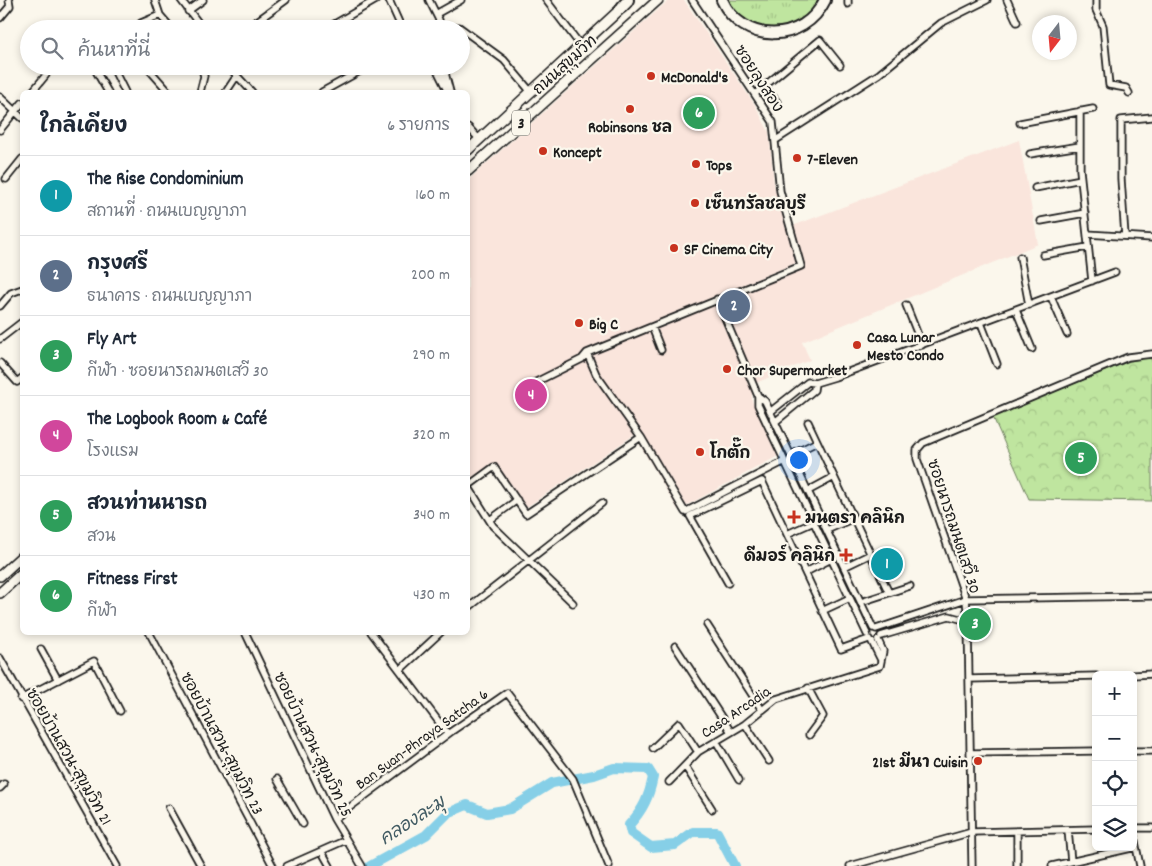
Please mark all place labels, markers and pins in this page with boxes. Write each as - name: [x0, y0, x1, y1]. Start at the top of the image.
- place label: McDonald's: [661, 67, 729, 90]
- marker: McDonald's: [645, 70, 657, 82]
- pin: 6: [683, 94, 715, 132]
- marker: Robinsons ชล: [624, 103, 636, 115]
- place label: Robinsons ชล: [588, 117, 672, 140]
- place label: Koncept: [553, 142, 602, 165]
- marker: Koncept: [537, 145, 549, 157]
- place label: 7-Eleven: [807, 149, 858, 172]
- marker: 7-Eleven: [791, 152, 803, 164]
- place label: Tops: [706, 155, 732, 178]
- marker: Tops: [690, 158, 702, 170]
- place label: เซ็นทรัลชลบุรี: [705, 191, 806, 217]
- marker: เซ็นทรัลชลบุรี: [689, 197, 701, 209]
- place label: SF Cinema City: [684, 239, 774, 262]
- marker: SF Cinema City: [668, 242, 680, 254]
- pin: 2: [718, 287, 750, 325]
- place label: Big C: [589, 314, 618, 337]
- marker: Big C: [573, 317, 585, 329]
- place label: Casa Lunar Mesto Condo: [867, 327, 944, 368]
- marker: Casa Lunar Mesto Condo: [851, 339, 863, 351]
- place label: Chor Supermarket: [737, 360, 847, 383]
- marker: Chor Supermarket: [721, 363, 733, 375]
- pin: 4: [515, 376, 547, 414]
- place label: โกตั๊ก: [709, 437, 750, 466]
- pin: 5: [1065, 439, 1097, 477]
- marker: โกตั๊ก: [694, 446, 706, 458]
- place label: มนตรา คลินิก: [805, 507, 905, 531]
- marker: มนตรา คลินิก: [787, 510, 801, 524]
- place label: ดีมอร์ คลินิก: [744, 544, 835, 569]
- pin: 1: [871, 545, 903, 583]
- marker: ดีมอร์ คลินิก: [839, 548, 853, 562]
- pin: 3: [959, 605, 991, 643]
- place label: 21st มีนา Cuisin: [872, 751, 968, 775]
- marker: 21st มีนา Cuisin: [972, 755, 984, 767]

